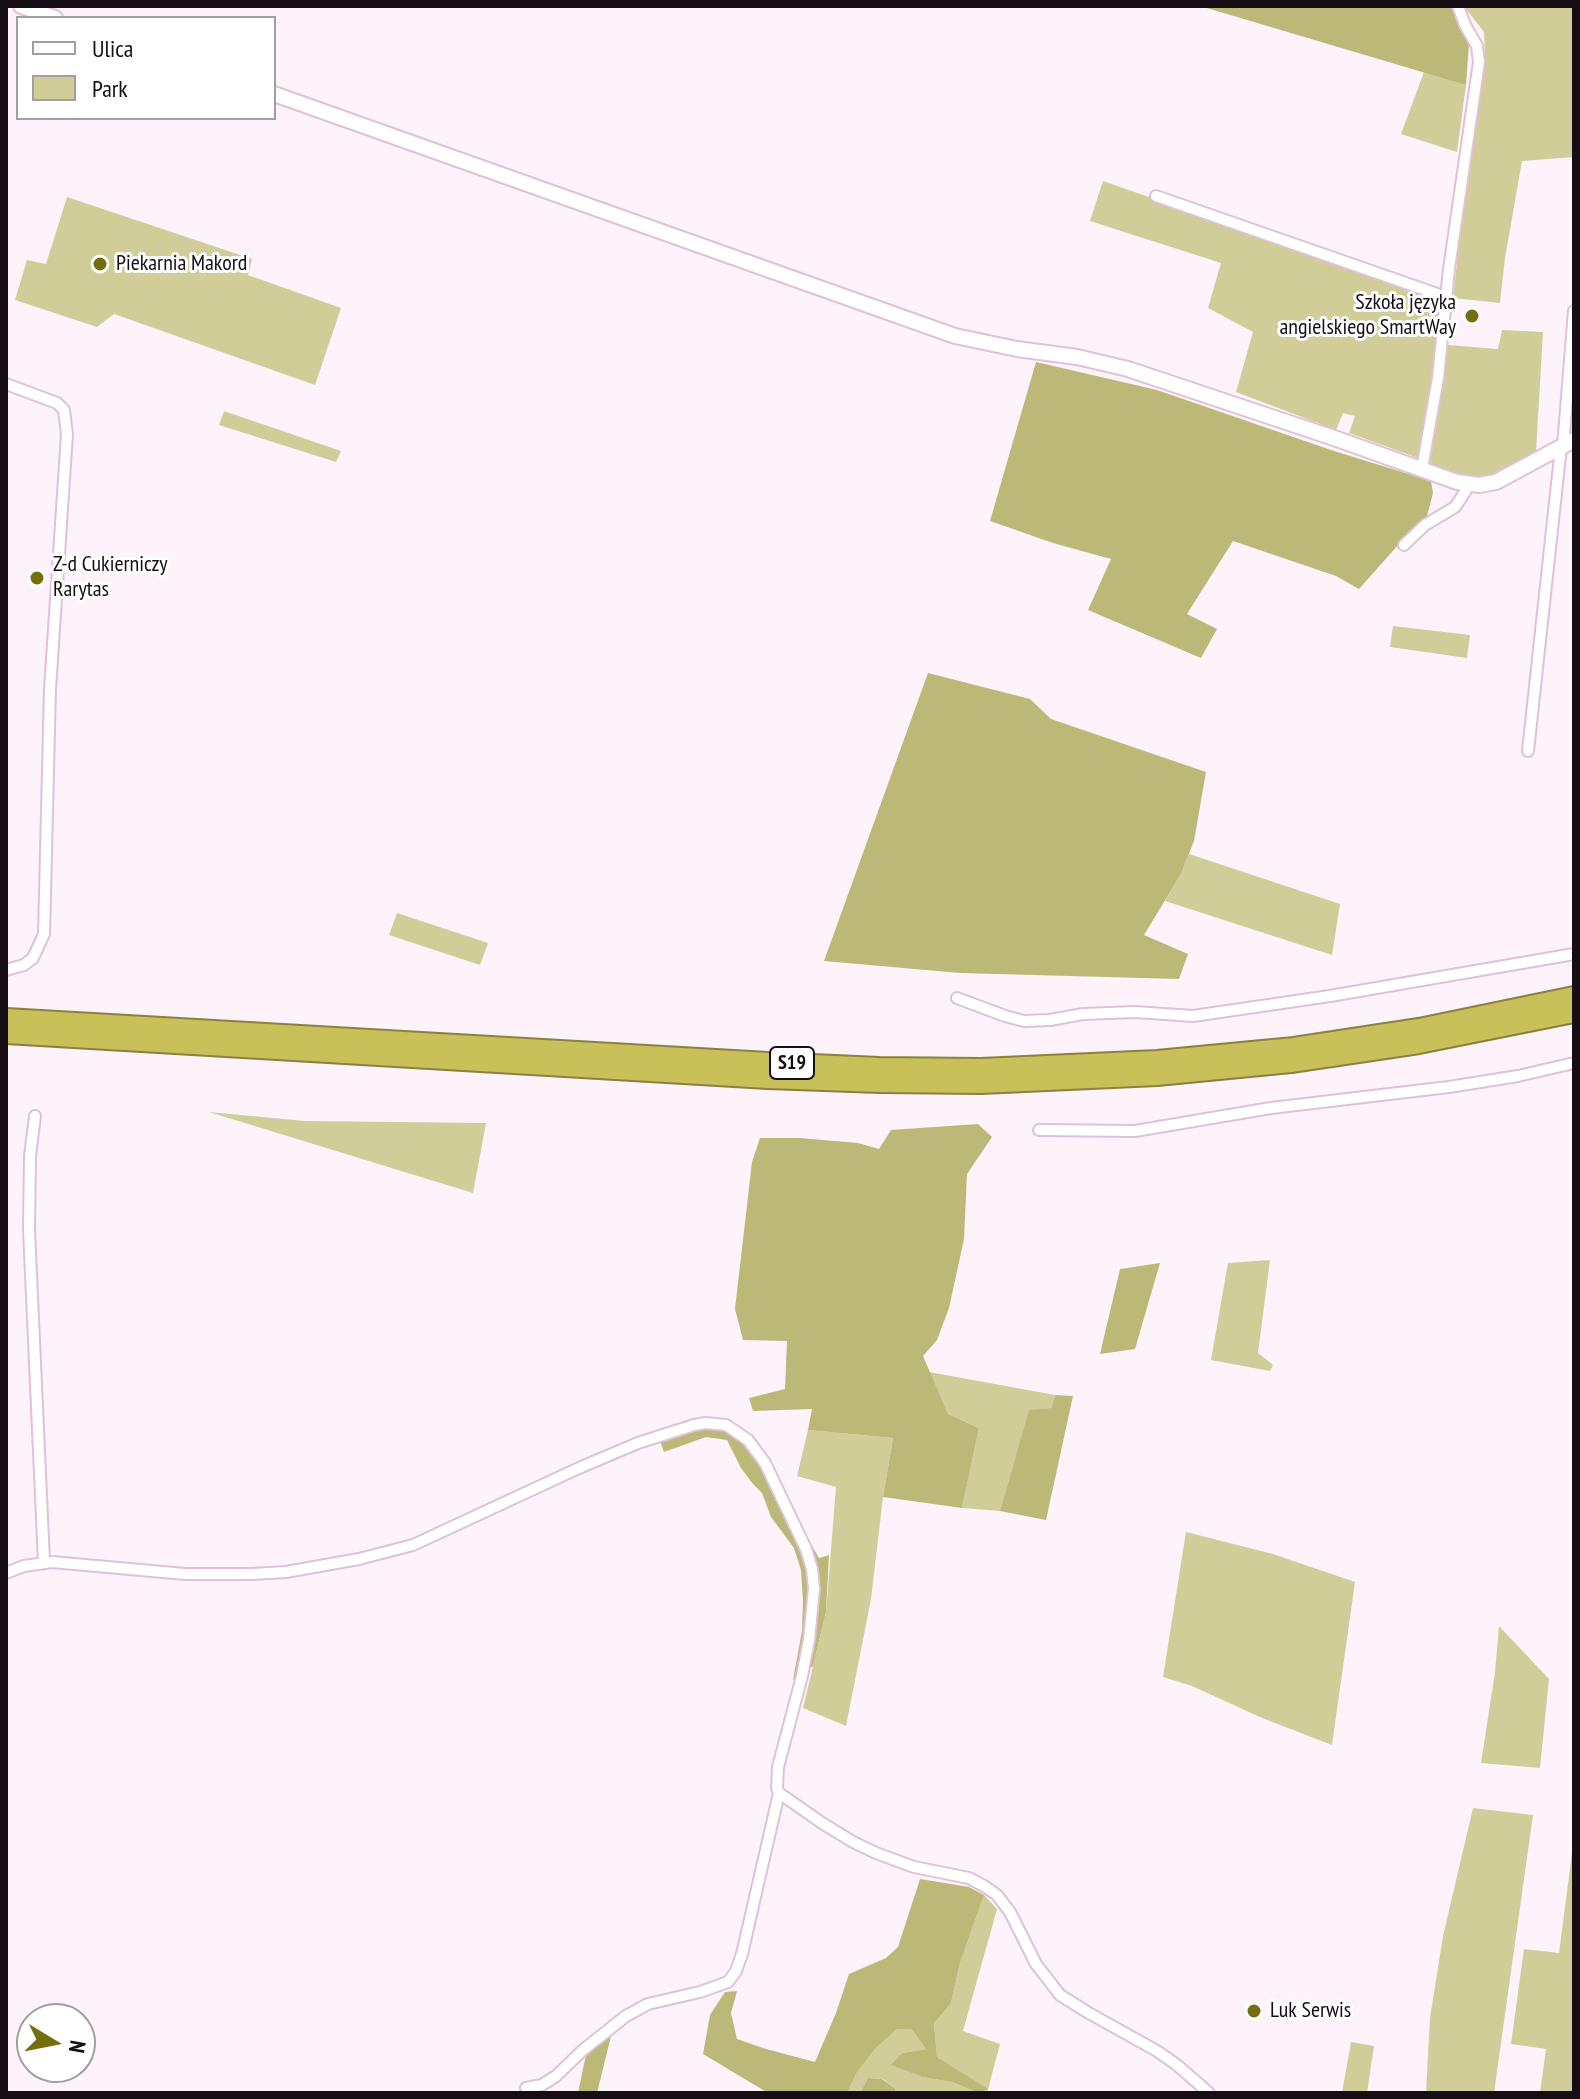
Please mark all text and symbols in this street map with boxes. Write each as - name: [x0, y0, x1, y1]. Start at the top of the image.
- legend: [16, 16, 276, 120]
- text: Ulica: [92, 33, 133, 64]
- text: Park: [92, 73, 128, 104]
- place label: Piekarnia Makord: [116, 251, 247, 277]
- marker: Piekarnia Makord: [91, 255, 109, 273]
- place label: Szkoła języka angielskiego SmartWay: [1279, 290, 1456, 342]
- marker: Szkoła języka angielskiego SmartWay: [1463, 307, 1481, 325]
- place label: Z-d Cukierniczy Rarytas: [53, 552, 168, 604]
- marker: Z-d Cukierniczy Rarytas: [28, 569, 46, 587]
- road number: S19: [770, 1047, 814, 1079]
- place label: Luk Serwis: [1270, 1998, 1351, 2024]
- marker: Luk Serwis: [1245, 2002, 1263, 2020]
- north arrow: [16, 2003, 96, 2083]
- text: N: [63, 2039, 92, 2055]

